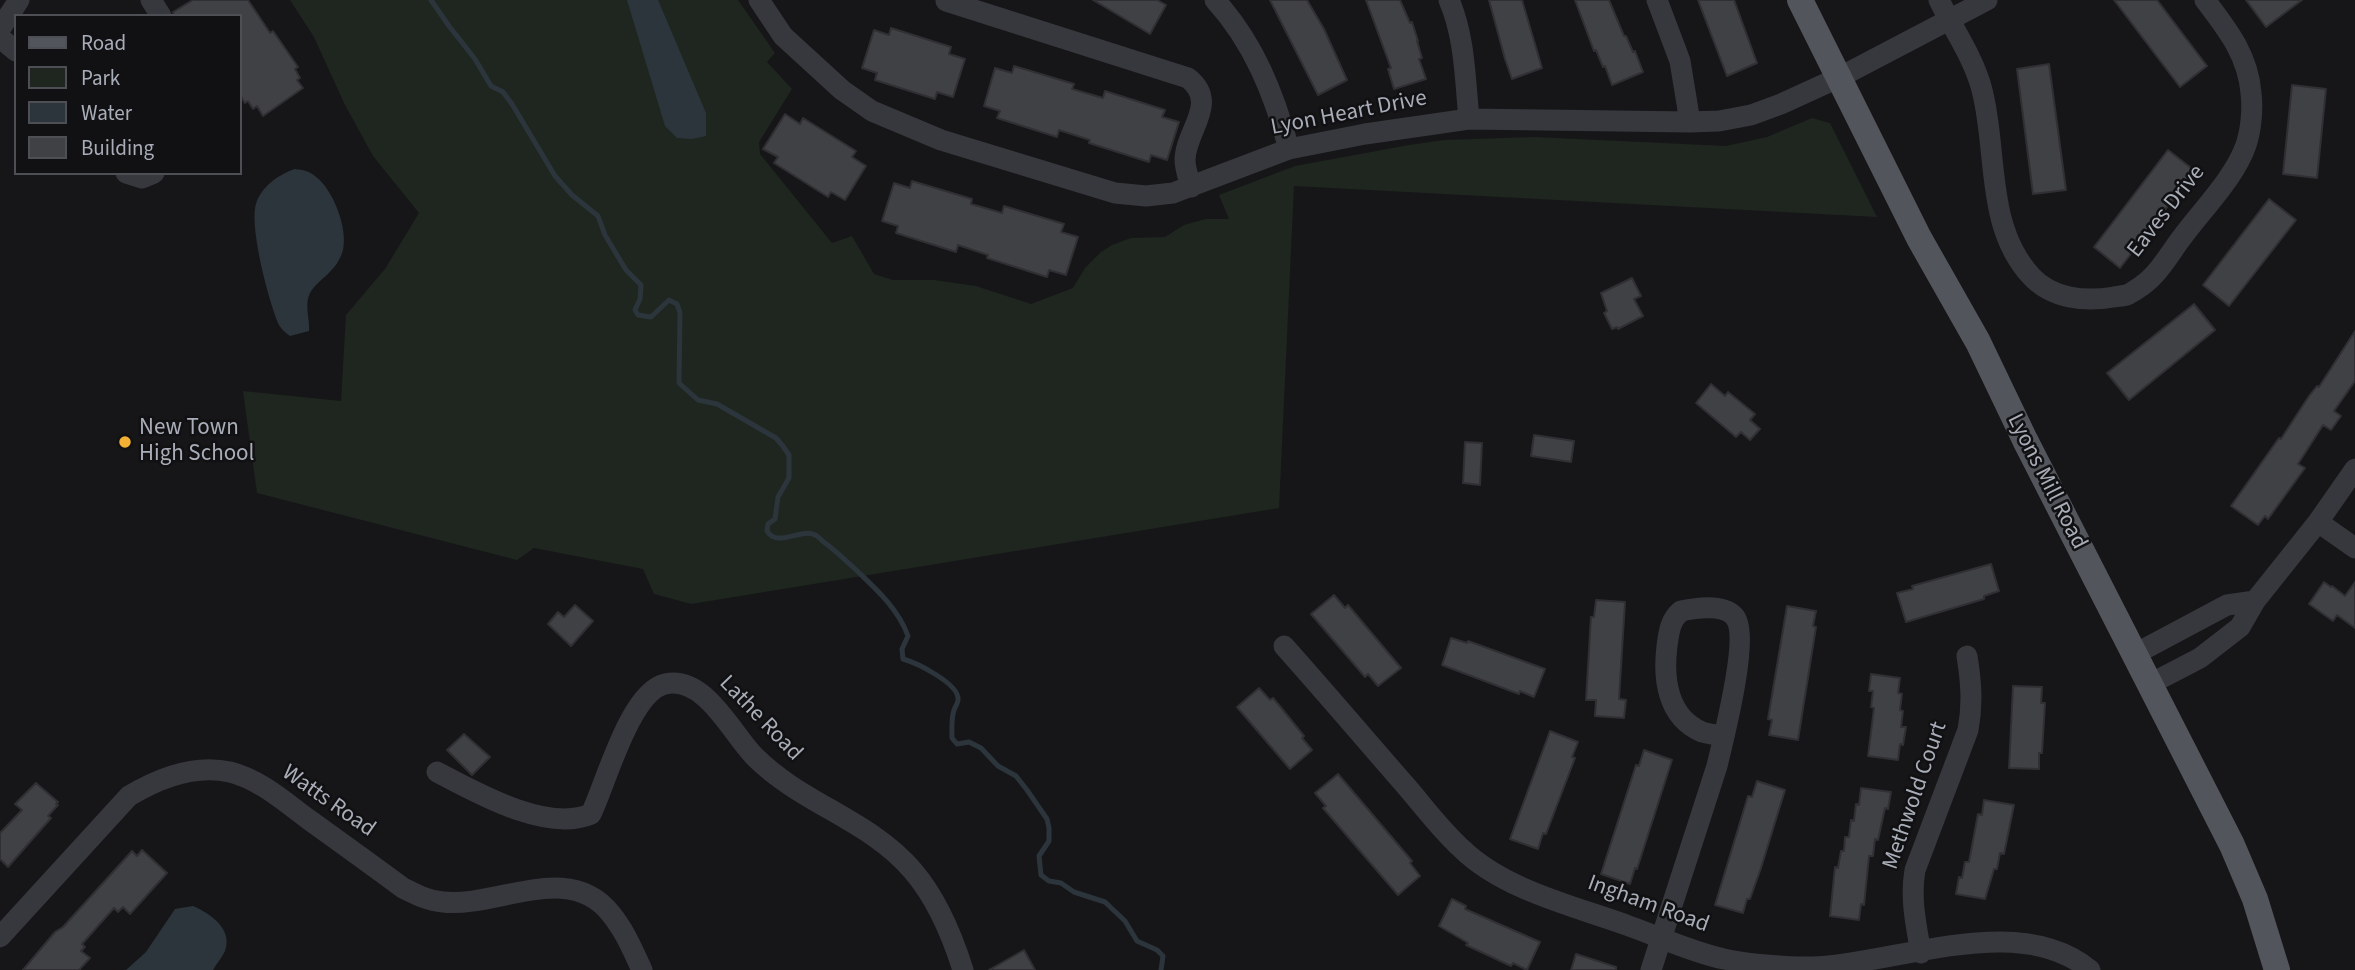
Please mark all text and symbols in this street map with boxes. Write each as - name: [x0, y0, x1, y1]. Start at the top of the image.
- legend: [14, 14, 242, 175]
- text: Road: [81, 28, 126, 58]
- text: Park: [81, 63, 120, 93]
- street label: Lyon Heart Drive: [1269, 85, 1429, 143]
- text: Water: [81, 98, 132, 128]
- text: Building: [81, 133, 154, 163]
- street label: Eaves Drive: [2122, 160, 2212, 264]
- street label: Lyons Mill Road: [2000, 410, 2092, 554]
- place label: New Town High School: [139, 415, 254, 469]
- marker: New Town High School: [117, 434, 133, 450]
- street label: Lathe Road: [713, 671, 807, 767]
- street label: Methwold Court: [1878, 719, 1954, 873]
- street label: Watts Road: [276, 760, 380, 844]
- street label: Ingham Road: [1583, 870, 1713, 940]

